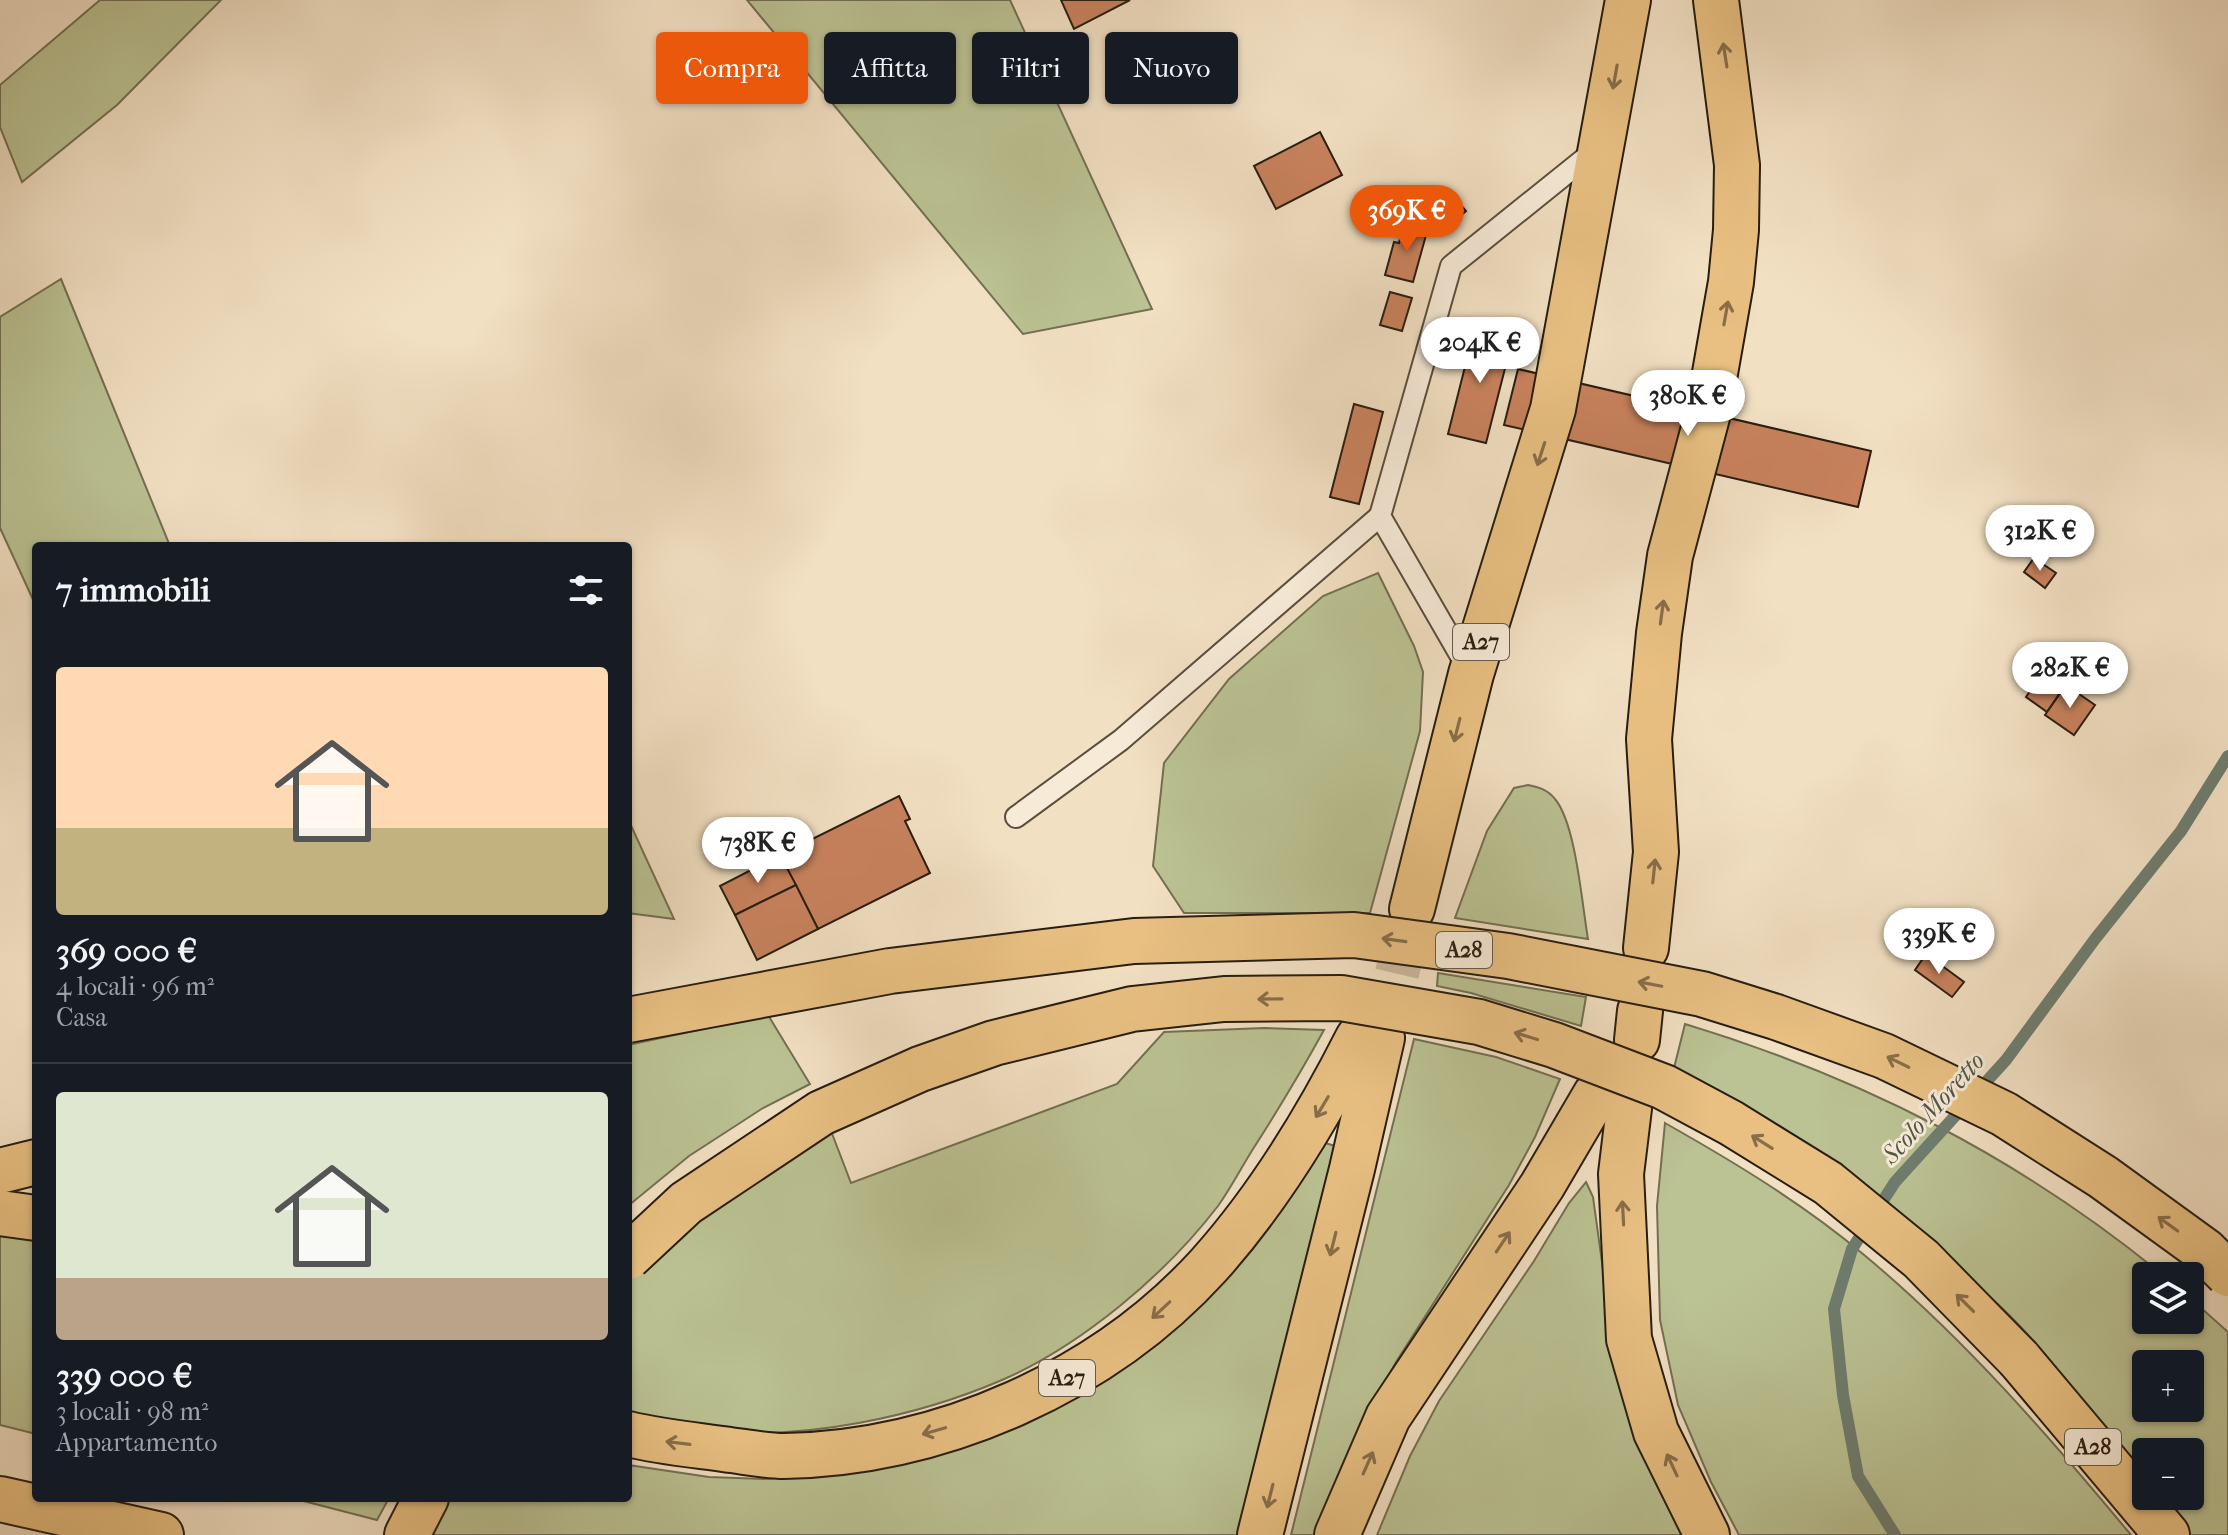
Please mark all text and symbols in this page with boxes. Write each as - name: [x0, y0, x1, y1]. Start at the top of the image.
- chip: Compra: [656, 32, 808, 104]
- chip: Affitta: [824, 32, 956, 104]
- chip: Filtri: [972, 32, 1089, 104]
- chip: Nuovo: [1105, 32, 1238, 104]
- one-way arrow: [1717, 42, 1732, 68]
- one-way arrow: [1607, 64, 1622, 89]
- pin: 369K €: [1342, 185, 1472, 253]
- text: 369K €: [1368, 195, 1446, 226]
- one-way arrow: [1719, 301, 1734, 326]
- pin: 204K €: [1415, 317, 1545, 385]
- text: 204K €: [1439, 327, 1521, 358]
- pin: 380K €: [1623, 370, 1753, 438]
- text: 380K €: [1649, 380, 1727, 411]
- one-way arrow: [1533, 441, 1548, 467]
- pin: 312K €: [1975, 505, 2105, 573]
- text: 312K €: [2003, 515, 2077, 546]
- icon: filters: [564, 568, 608, 612]
- text: 7 immobili: [56, 570, 210, 610]
- one-way arrow: [1655, 600, 1670, 625]
- road number: A27: [1453, 624, 1509, 660]
- pin: 282K €: [2005, 642, 2135, 710]
- text: 282K €: [2030, 652, 2110, 683]
- one-way arrow: [1449, 716, 1464, 742]
- icon: home: [260, 719, 404, 863]
- pin: 738K €: [693, 817, 823, 885]
- text: 738K €: [720, 827, 796, 858]
- one-way arrow: [1647, 858, 1662, 885]
- pin: 339K €: [1874, 908, 2004, 976]
- text: 339K €: [1902, 918, 1976, 949]
- text: 369 000 €: [56, 931, 197, 971]
- one-way arrow: [1382, 932, 1407, 947]
- road number: A28: [1436, 932, 1492, 968]
- text: 4 locali · 96 m²: [56, 971, 214, 1002]
- one-way arrow: [1638, 976, 1664, 991]
- one-way arrow: [1257, 991, 1284, 1007]
- text: Casa: [56, 1002, 107, 1033]
- one-way arrow: [1513, 1028, 1539, 1043]
- water label: Scolo Moretto: [1874, 1046, 1991, 1171]
- one-way arrow: [1886, 1054, 1910, 1070]
- one-way arrow: [1314, 1095, 1330, 1118]
- one-way arrow: [1751, 1133, 1774, 1149]
- icon: home: [260, 1144, 404, 1288]
- one-way arrow: [1616, 1200, 1631, 1227]
- one-way arrow: [2158, 1216, 2179, 1233]
- one-way arrow: [1325, 1231, 1340, 1257]
- one-way arrow: [1495, 1232, 1512, 1254]
- map controls: [2132, 1262, 2204, 1510]
- button: layers: [2132, 1262, 2204, 1334]
- one-way arrow: [1955, 1294, 1975, 1314]
- one-way arrow: [1151, 1300, 1171, 1319]
- button: +: [2132, 1350, 2204, 1422]
- text: 339 000 €: [56, 1356, 193, 1396]
- road number: A27: [1039, 1360, 1095, 1396]
- text: 3 locali · 98 m²: [56, 1396, 208, 1427]
- one-way arrow: [922, 1424, 948, 1439]
- text: Appartamento: [56, 1427, 217, 1458]
- road number: A28: [2065, 1429, 2121, 1465]
- one-way arrow: [665, 1436, 691, 1451]
- button: −: [2132, 1438, 2204, 1510]
- one-way arrow: [1361, 1452, 1376, 1476]
- one-way arrow: [1664, 1454, 1679, 1478]
- one-way arrow: [1261, 1483, 1276, 1509]

